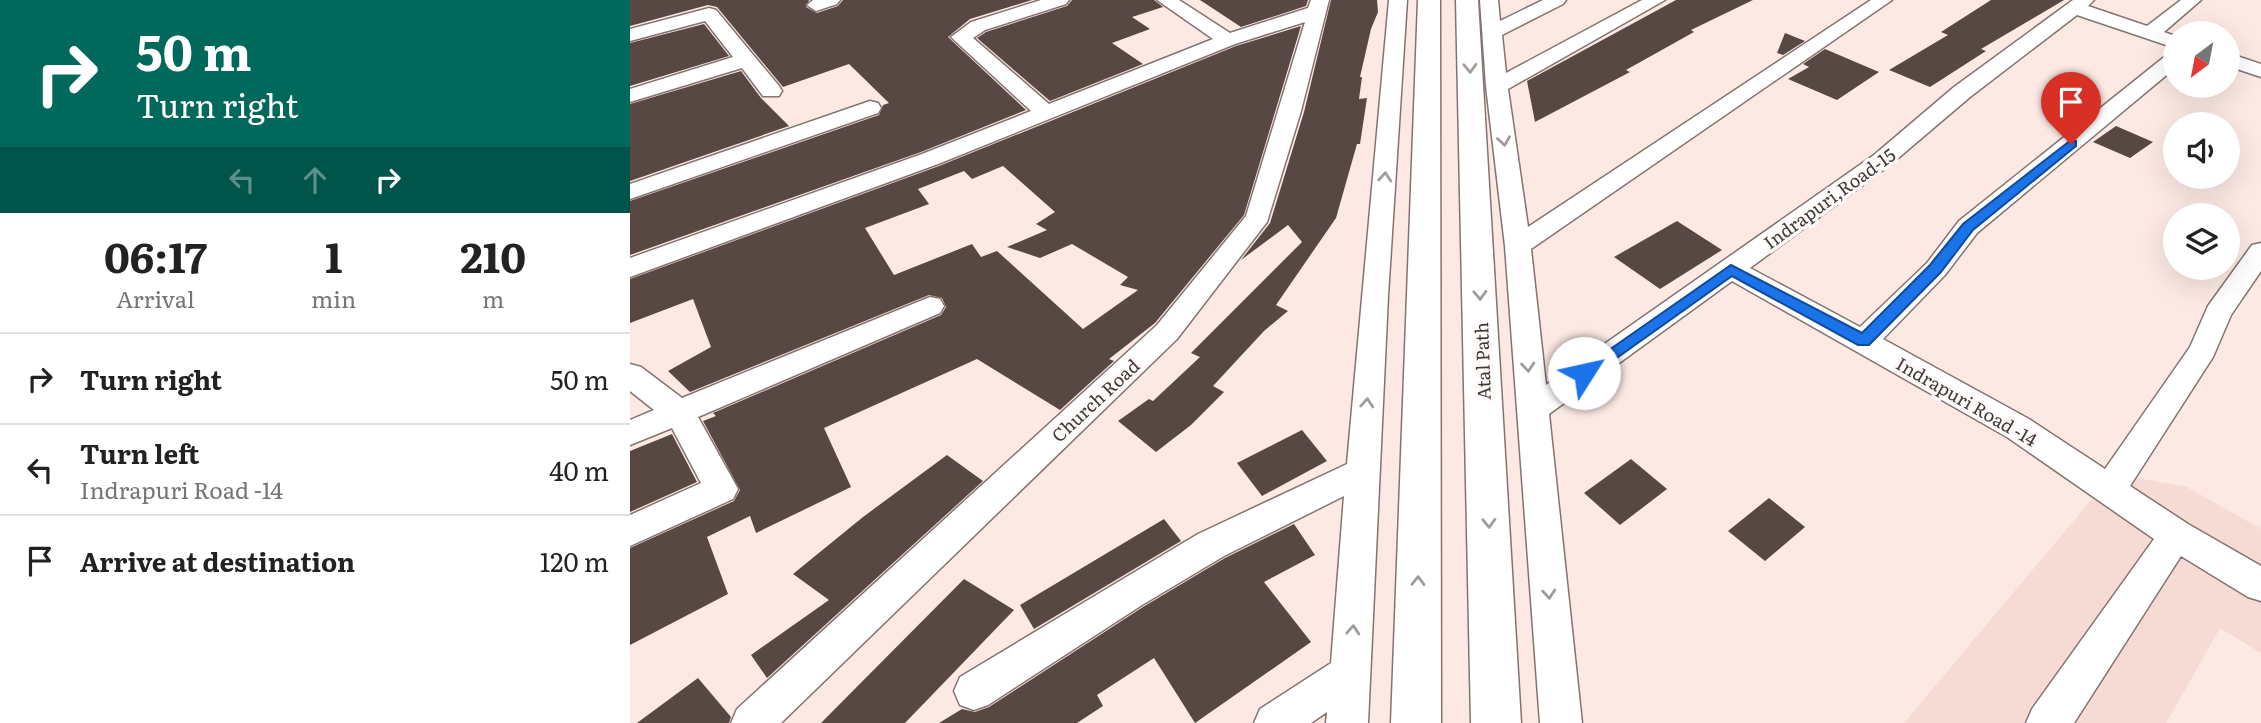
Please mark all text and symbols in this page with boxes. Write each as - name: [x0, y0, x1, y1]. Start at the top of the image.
- text: 50 m: [136, 13, 252, 86]
- north arrow: [2163, 21, 2240, 98]
- map controls: [2163, 21, 2240, 280]
- icon: right: [21, 28, 112, 119]
- one-way arrow: [1463, 63, 1478, 74]
- pin: [2041, 72, 2101, 144]
- text: Turn right: [136, 80, 298, 128]
- icon: arrive: [2052, 83, 2090, 121]
- button: sound: [2163, 112, 2240, 189]
- one-way arrow: [1496, 135, 1511, 147]
- street label: Indrapuri,Road-15: [1757, 141, 1901, 255]
- icon: left: [223, 161, 261, 199]
- icon: ahead: [296, 161, 334, 199]
- icon: right: [369, 161, 407, 199]
- one-way arrow: [1377, 171, 1392, 182]
- button: layers: [2163, 203, 2240, 280]
- text: 06:17: [104, 224, 207, 286]
- text: 1: [325, 224, 342, 286]
- text: 210: [460, 224, 526, 286]
- text: Arrival: [116, 281, 195, 315]
- text: min: [311, 281, 356, 315]
- text: m: [482, 281, 504, 315]
- one-way arrow: [1472, 290, 1487, 301]
- street label: Atal Path: [1467, 321, 1497, 400]
- position arrow: [1547, 336, 1621, 410]
- street label: Indrapuri Road -14: [1891, 350, 2043, 452]
- street label: Church Road: [1045, 352, 1145, 448]
- text: Turn right: [80, 359, 222, 398]
- text: 50 m: [550, 359, 609, 398]
- icon: right: [21, 360, 59, 398]
- one-way arrow: [1520, 362, 1535, 373]
- one-way arrow: [1360, 398, 1375, 409]
- text: Turn left: [80, 433, 199, 472]
- text: 40 m: [549, 450, 609, 489]
- icon: left: [21, 451, 59, 489]
- text: Indrapuri Road -14: [80, 472, 283, 506]
- one-way arrow: [1481, 518, 1496, 529]
- text: Arrive at destination: [80, 541, 355, 580]
- text: 120 m: [540, 541, 609, 580]
- icon: arrive: [21, 542, 59, 580]
- one-way arrow: [1410, 576, 1426, 586]
- one-way arrow: [1541, 588, 1556, 599]
- one-way arrow: [1345, 625, 1360, 636]

